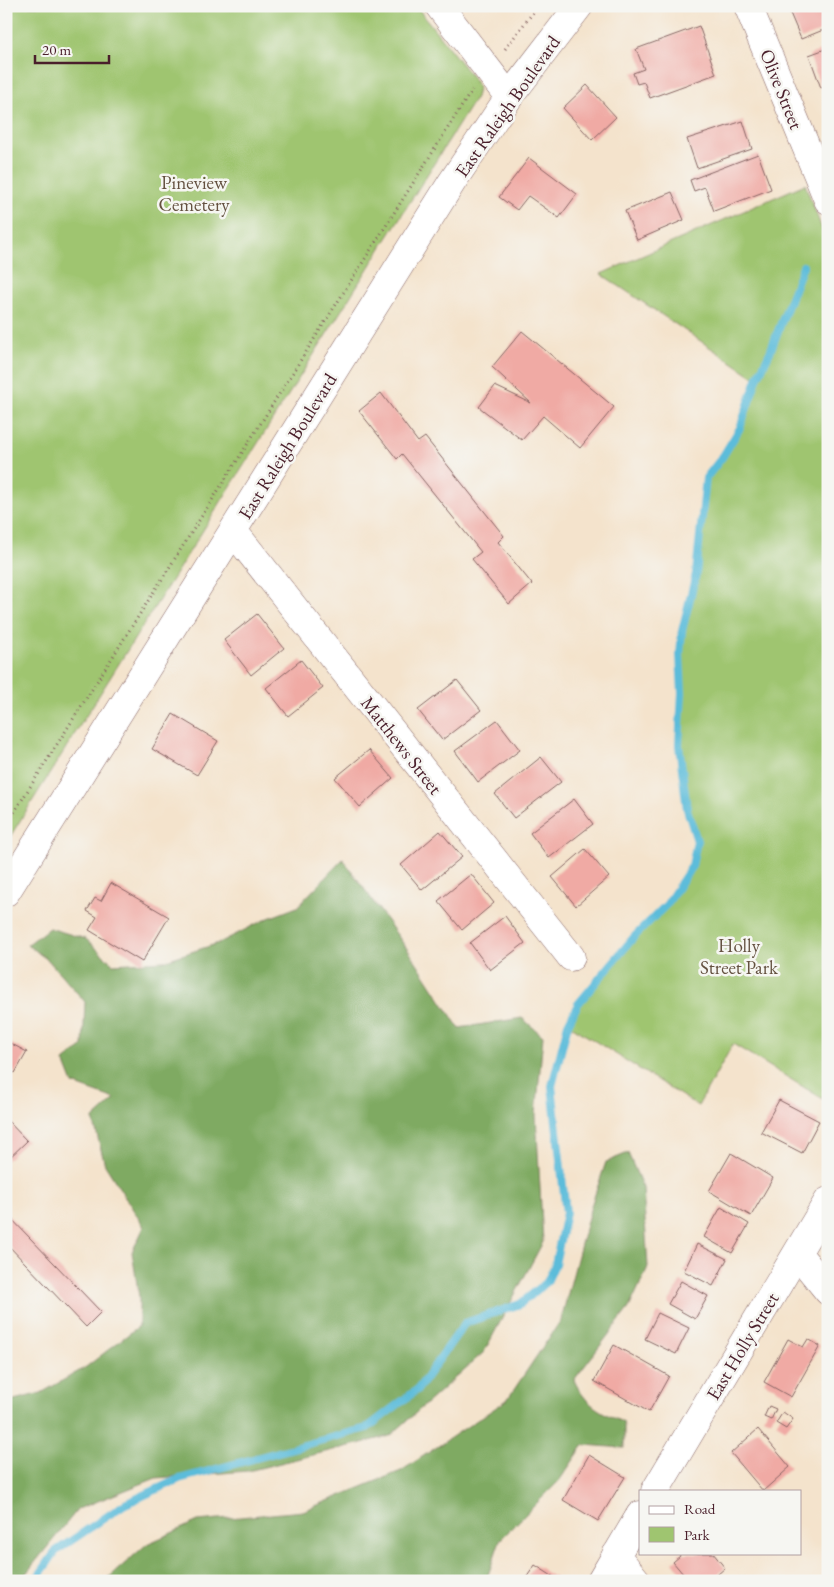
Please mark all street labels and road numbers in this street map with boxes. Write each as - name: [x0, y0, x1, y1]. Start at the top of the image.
- street label: East Raleigh Boulevard: [449, 30, 566, 182]
- street label: Olive Street: [754, 45, 809, 133]
- street label: East Raleigh Boulevard: [232, 368, 343, 524]
- street label: Matthews Street: [355, 691, 448, 800]
- street label: East Holly Street: [700, 1288, 784, 1405]

